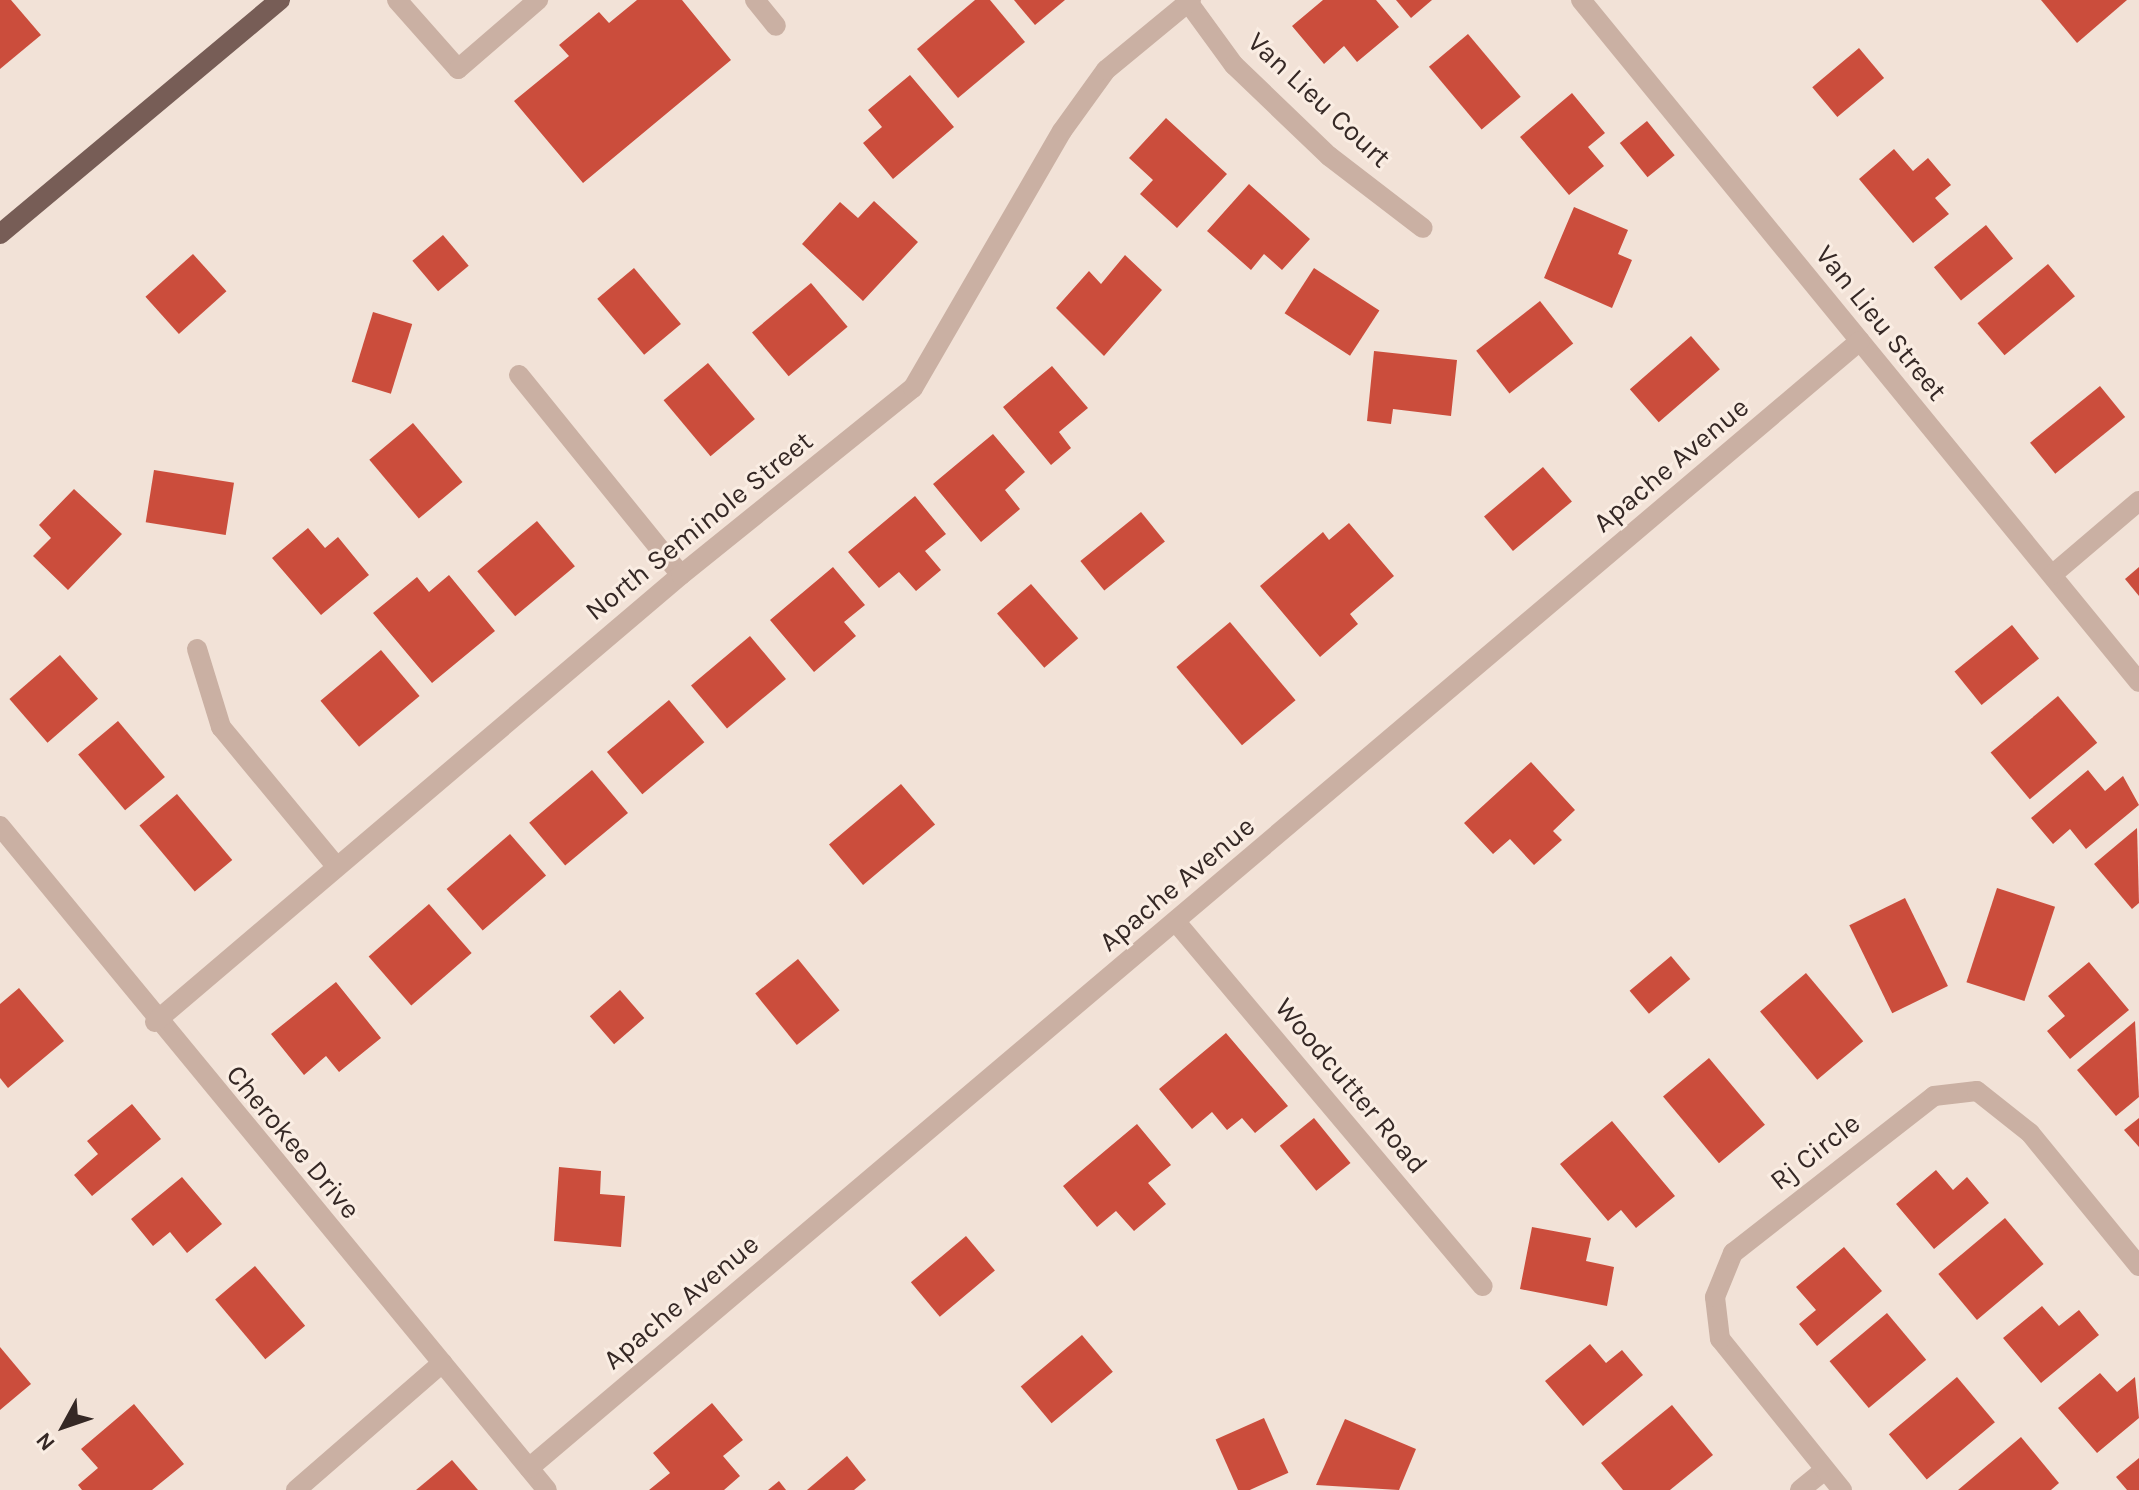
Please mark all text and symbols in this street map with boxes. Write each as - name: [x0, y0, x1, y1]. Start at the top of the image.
- street label: Van Lieu Court: [1241, 25, 1397, 175]
- street label: Van Lieu Street: [1808, 239, 1954, 407]
- street label: Apache Avenue: [1587, 390, 1755, 540]
- street label: North Seminole Street: [579, 424, 819, 628]
- street label: Apache Avenue: [1093, 809, 1261, 959]
- street label: Woodcutter Road: [1268, 991, 1434, 1181]
- street label: Cherokee Drive: [219, 1058, 367, 1226]
- street label: Rj Circle: [1763, 1106, 1867, 1198]
- street label: Apache Avenue: [597, 1227, 765, 1377]
- north arrow: [24, 1386, 104, 1466]
- text: N: [31, 1427, 61, 1456]

